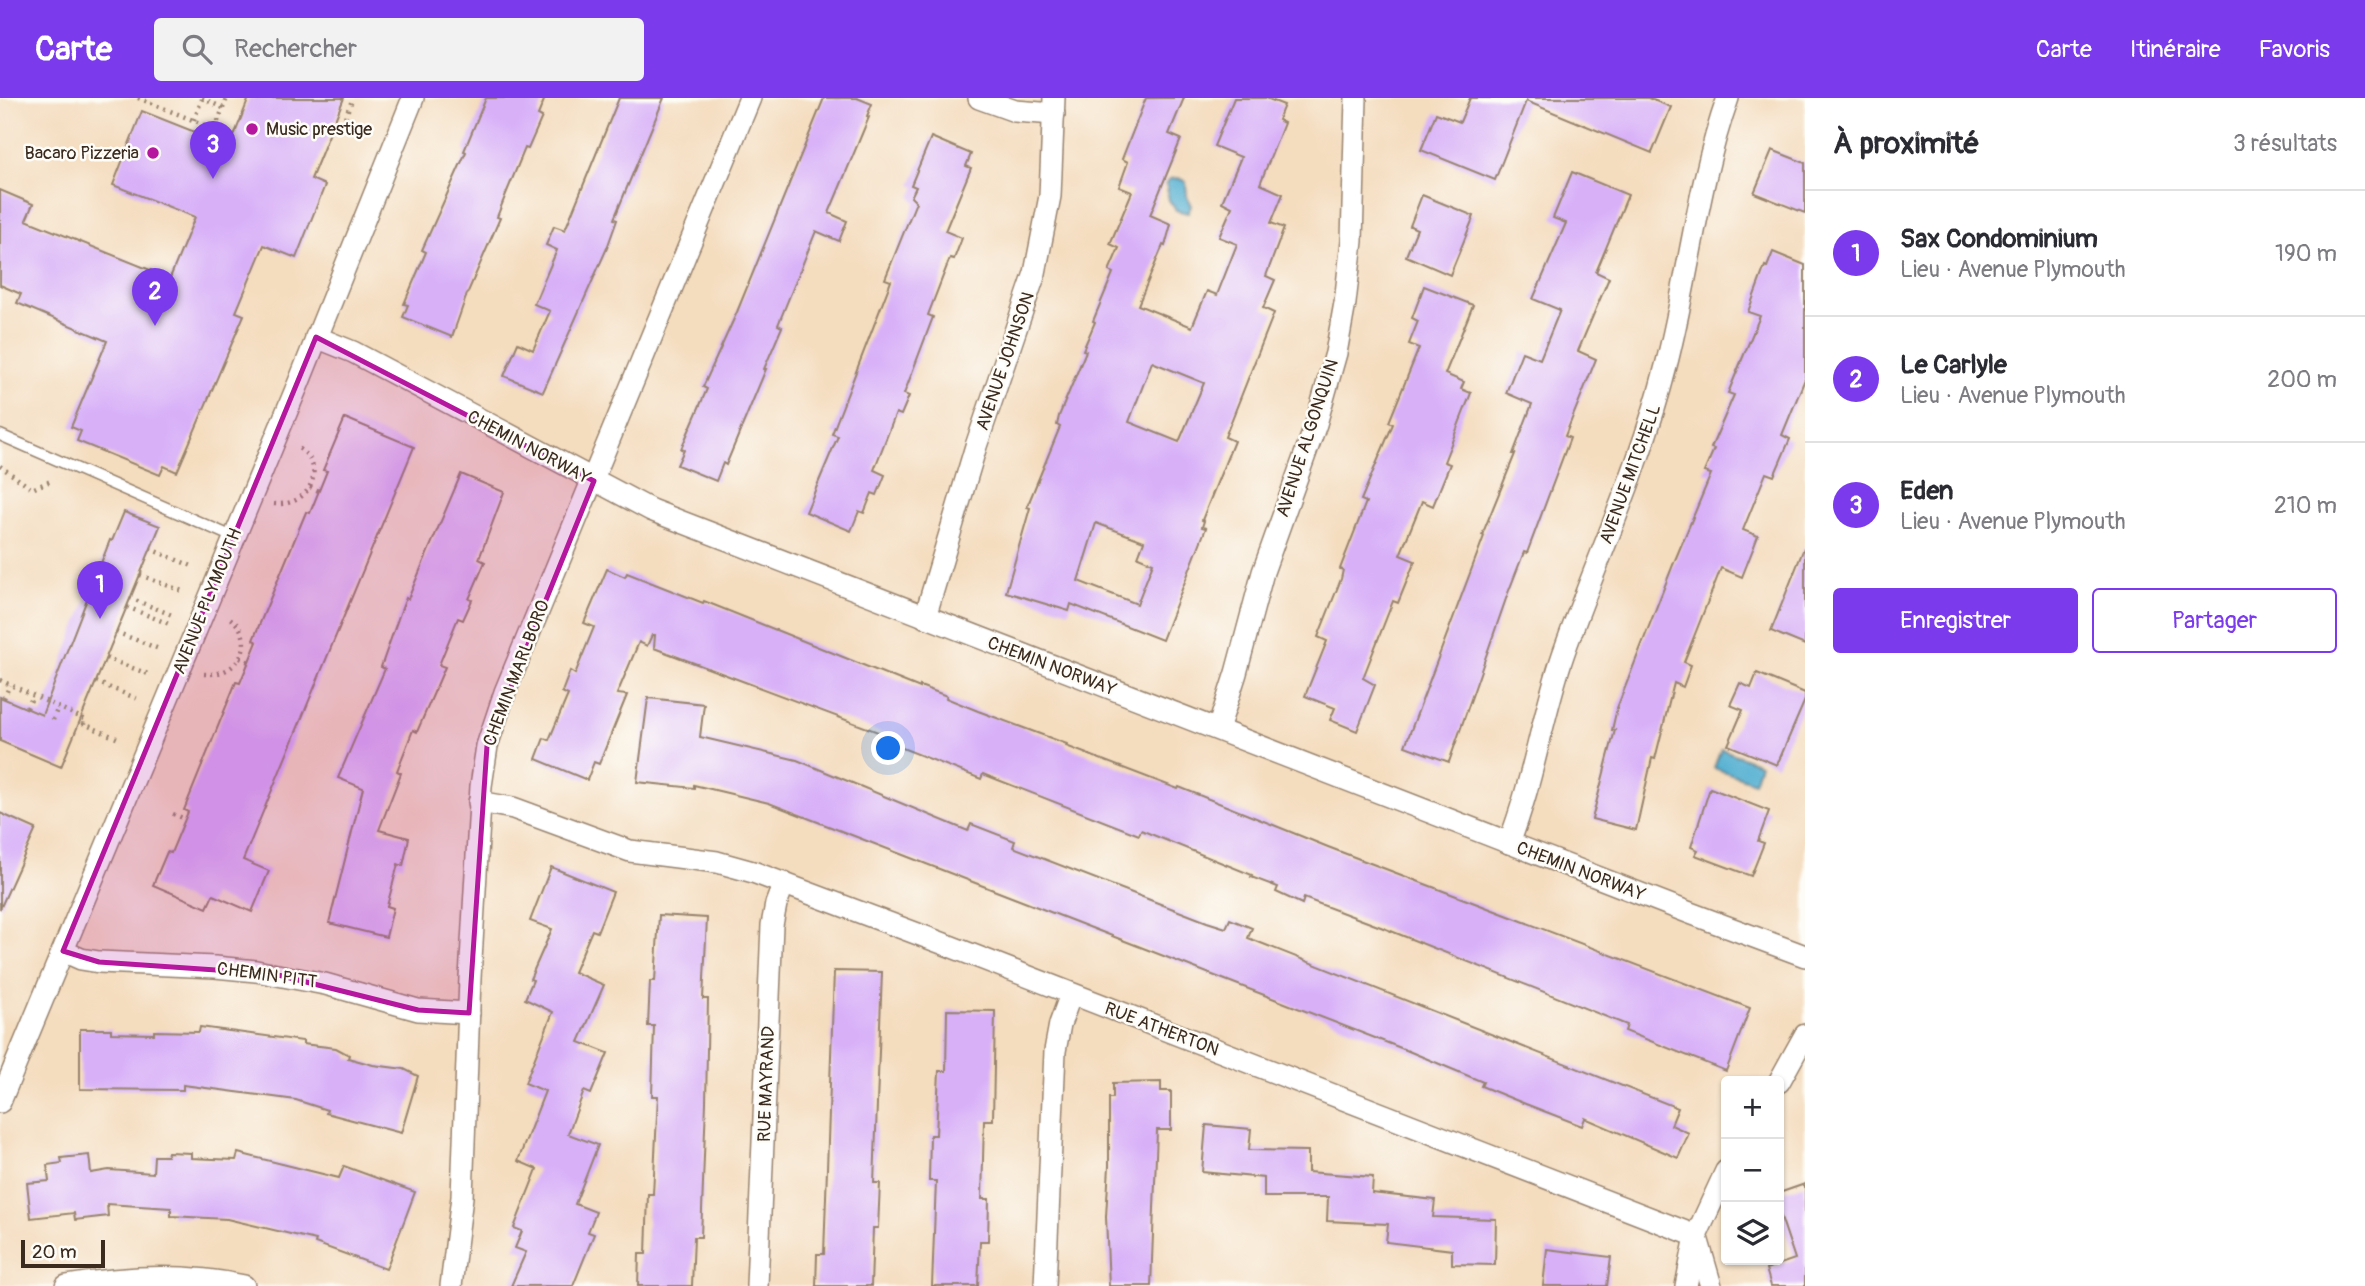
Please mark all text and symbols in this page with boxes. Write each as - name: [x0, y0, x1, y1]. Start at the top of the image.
- search box: [154, 18, 644, 81]
- text: Carte: [35, 29, 112, 70]
- icon: search: [178, 30, 216, 68]
- text: Rechercher: [234, 33, 357, 65]
- text: Carte: [2036, 35, 2092, 64]
- text: Itinéraire: [2130, 35, 2221, 64]
- text: Favoris: [2259, 35, 2330, 64]
- place label: Music prestige: [266, 118, 372, 141]
- pin: 3: [190, 121, 236, 179]
- marker: Music prestige: [244, 121, 260, 137]
- text: À proximité: [1833, 125, 1979, 162]
- text: 3 résultats: [2233, 129, 2337, 158]
- place label: Bacaro Pizzeria: [25, 142, 139, 165]
- marker: Bacaro Pizzeria: [145, 145, 161, 161]
- text: Sax Condominium: [1900, 223, 2098, 255]
- text: 1: [1852, 239, 1861, 268]
- text: 190 m: [2275, 239, 2337, 268]
- text: Lieu · Avenue Plymouth: [1900, 255, 2125, 284]
- pin: 2: [132, 268, 178, 326]
- street label: AVENUE JOHNSON: [971, 289, 1040, 433]
- text: Le Carlyle: [1900, 349, 2007, 381]
- street label: AVENUE ALGONQUIN: [1271, 356, 1344, 520]
- text: 2: [1850, 365, 1862, 394]
- text: 200 m: [2267, 365, 2337, 394]
- text: Lieu · Avenue Plymouth: [1900, 381, 2125, 410]
- street label: AVENUE MITCHELL: [1594, 401, 1666, 547]
- street label: CHEMIN NORWAY: [463, 405, 595, 490]
- text: Eden: [1900, 475, 1954, 507]
- text: 3: [1850, 491, 1862, 520]
- text: 210 m: [2274, 491, 2337, 520]
- text: Lieu · Avenue Plymouth: [1900, 507, 2125, 536]
- street label: AVENUE PLYMOUTH: [168, 525, 247, 678]
- pin: 1: [77, 561, 123, 619]
- button: Enregistrer: [1833, 588, 2078, 653]
- button: Partager: [2092, 588, 2337, 653]
- street label: CHEMIN MARLBORO: [478, 597, 555, 749]
- street label: CHEMIN NORWAY: [984, 631, 1120, 702]
- your location: [871, 731, 905, 765]
- street label: CHEMIN NORWAY: [1513, 836, 1649, 907]
- street label: CHEMIN PITT: [215, 957, 319, 994]
- street label: RUE ATHERTON: [1101, 997, 1222, 1062]
- street label: RUE MAYRAND: [753, 1026, 780, 1143]
- map controls: [1721, 1076, 1784, 1265]
- button: +: [1721, 1076, 1784, 1139]
- button: −: [1721, 1139, 1784, 1202]
- button: layers: [1721, 1202, 1784, 1265]
- scale bar: [21, 1237, 105, 1269]
- text: 20 m: [32, 1240, 77, 1264]

